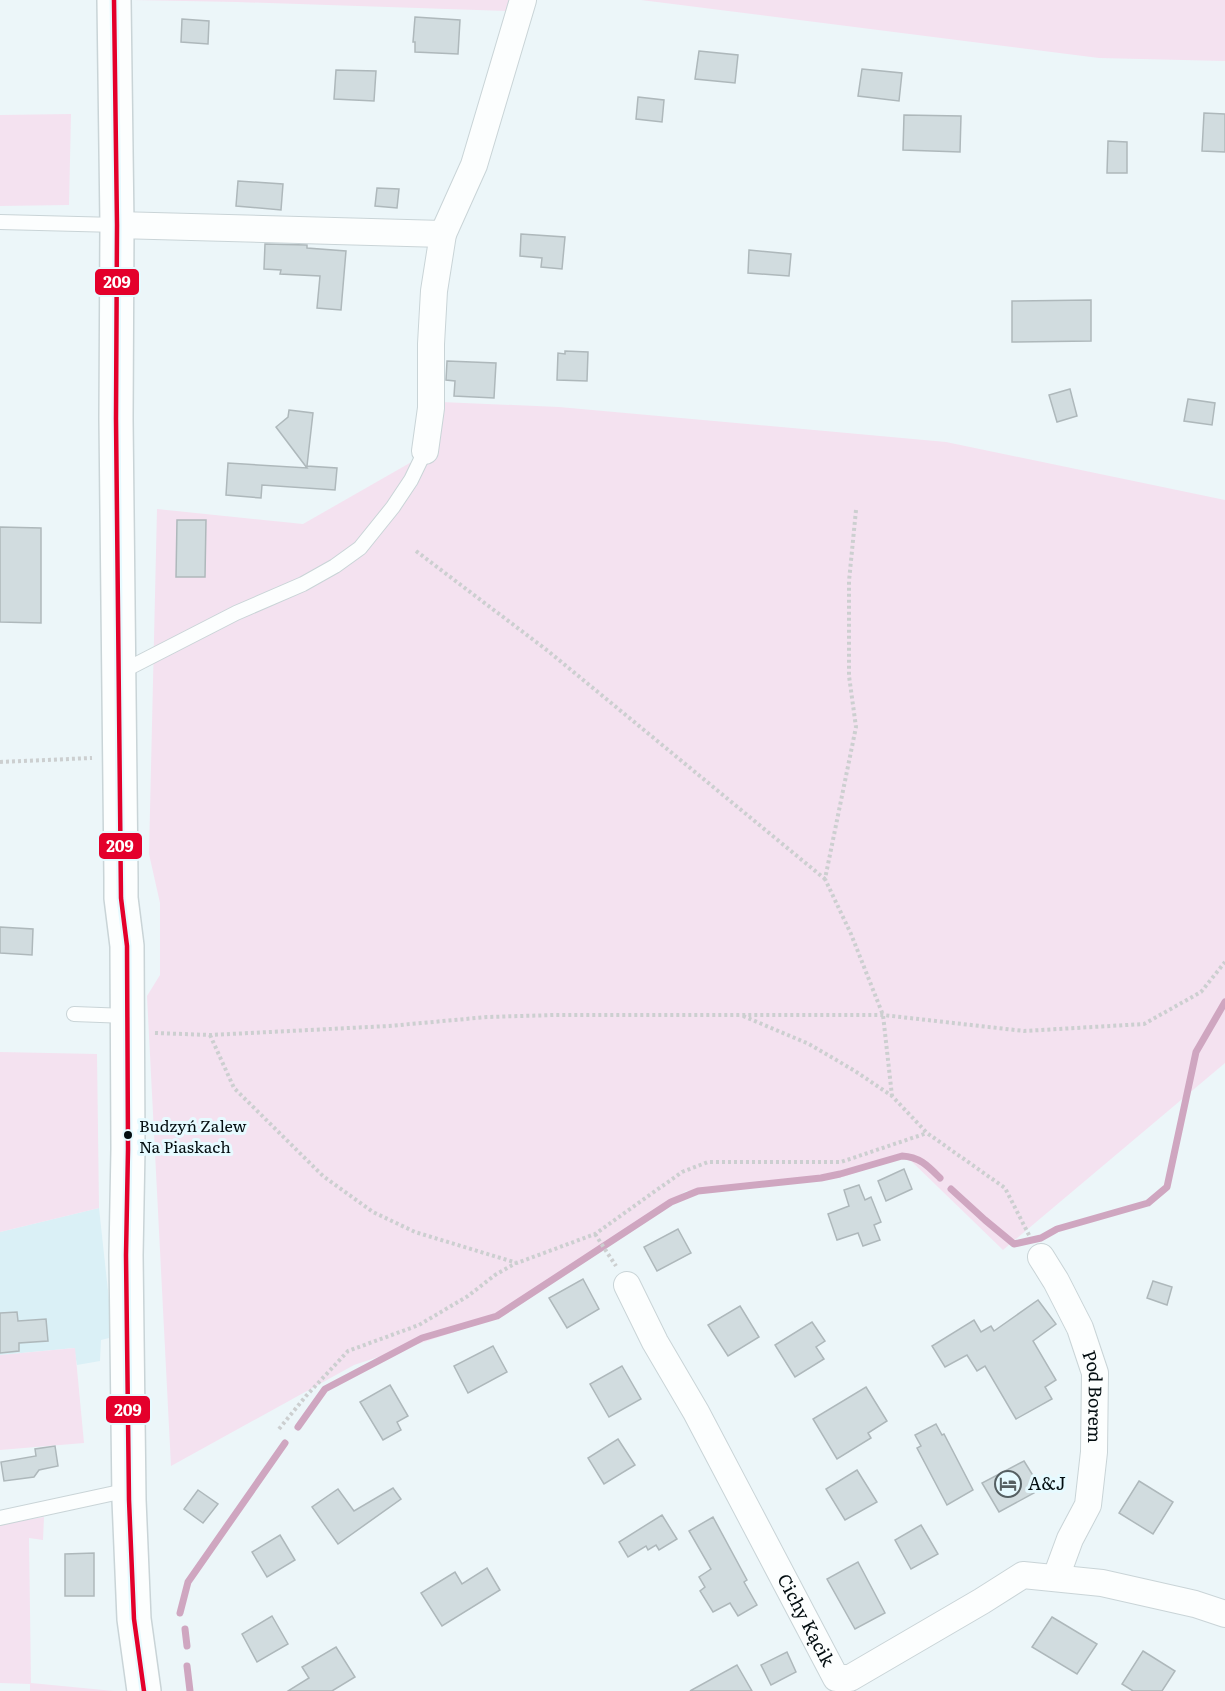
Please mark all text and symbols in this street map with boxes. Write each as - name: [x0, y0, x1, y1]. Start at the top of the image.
- line badge: 209: [94, 268, 140, 296]
- text: 209: [103, 269, 131, 293]
- line badge: 209: [98, 832, 143, 860]
- text: 209: [106, 833, 134, 857]
- place label: Budzyń Zalew Na Piaskach: [139, 1113, 247, 1158]
- marker: Budzyń Zalew Na Piaskach: [122, 1129, 134, 1141]
- street label: Pod Borem: [1076, 1346, 1110, 1443]
- line badge: 209: [105, 1395, 151, 1424]
- text: 209: [114, 1397, 142, 1421]
- hotel icon: A&J: [993, 1469, 1023, 1499]
- place label: A&J: [1028, 1469, 1066, 1496]
- street label: Cichy Kącik: [771, 1568, 843, 1672]

